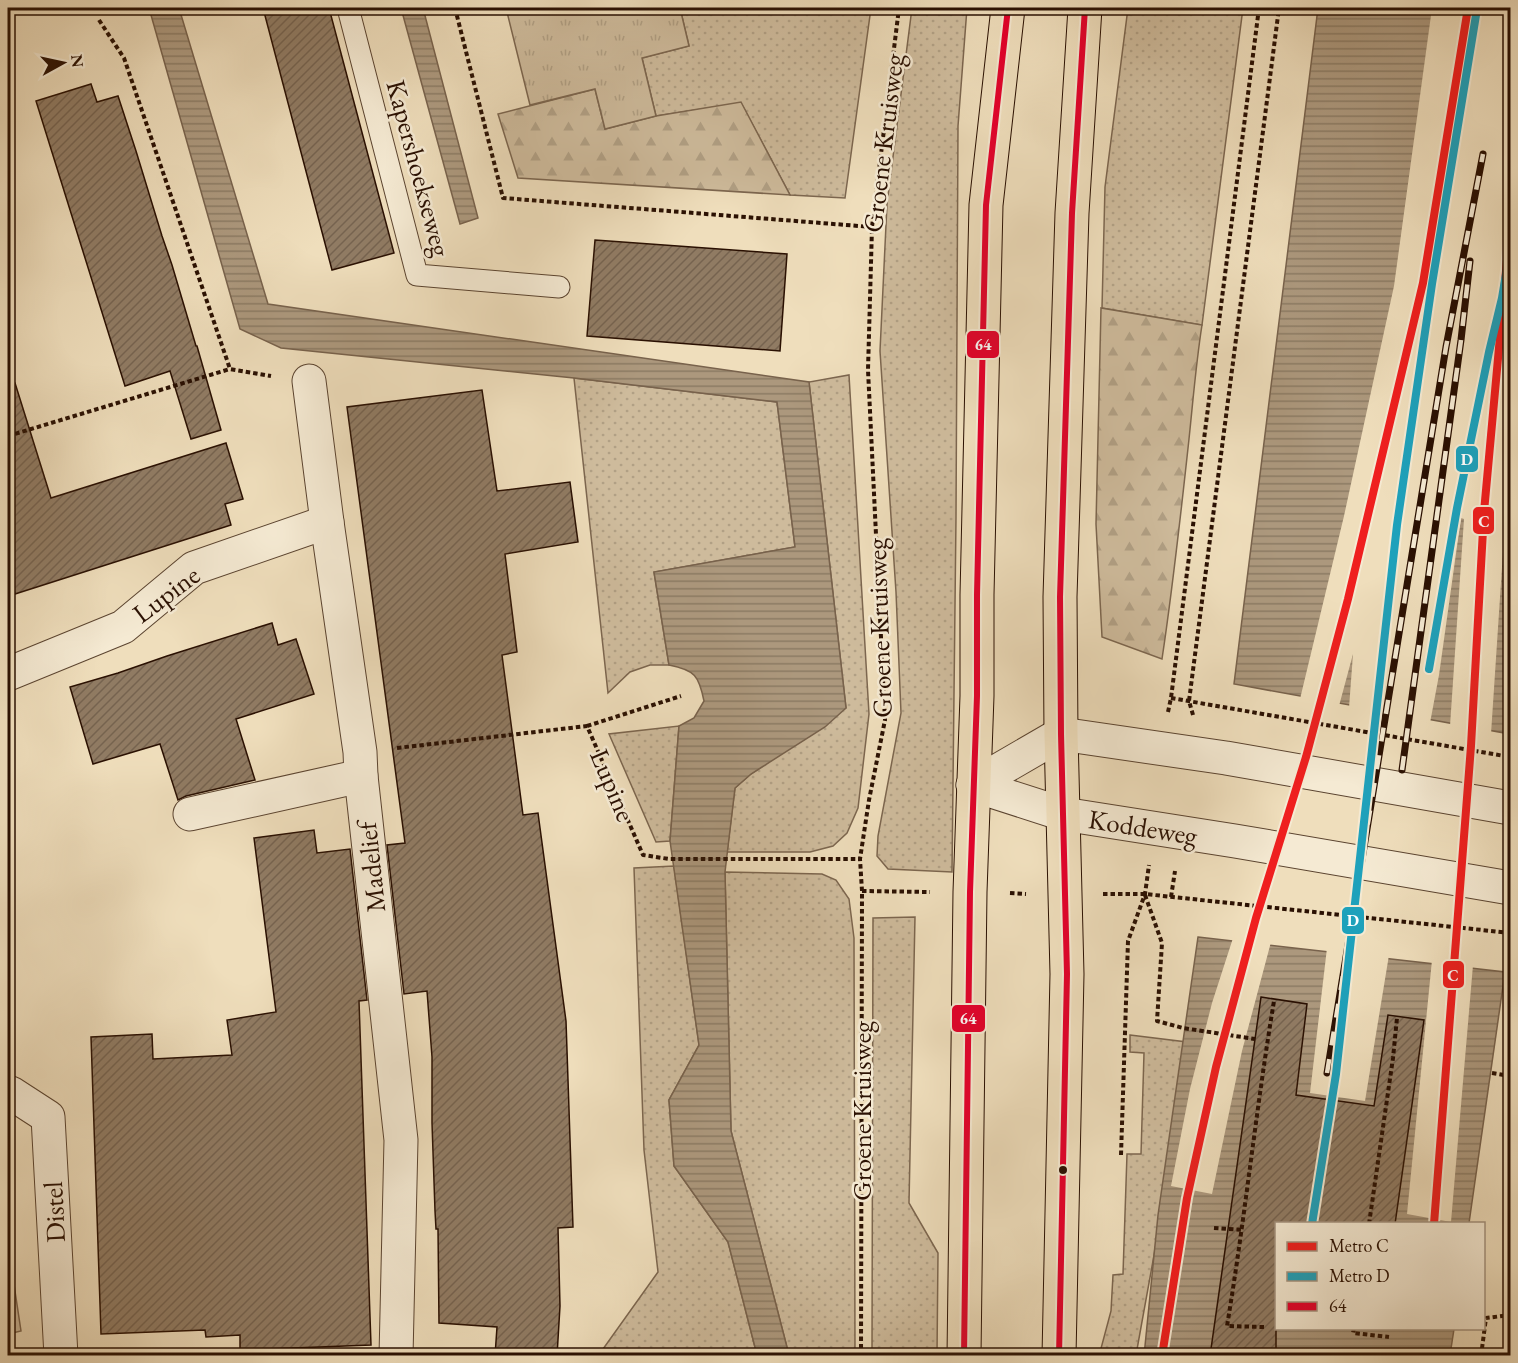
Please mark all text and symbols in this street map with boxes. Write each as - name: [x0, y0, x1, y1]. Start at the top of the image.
- north arrow: [33, 33, 93, 93]
- street label: Groene Kruisweg: [855, 51, 911, 234]
- text: N: [66, 53, 89, 69]
- street label: Kapershoekseweg: [379, 76, 459, 260]
- line badge: 64: [966, 330, 1000, 359]
- text: 64: [975, 334, 992, 355]
- line badge: D: [1455, 445, 1479, 473]
- text: D: [1461, 449, 1473, 470]
- line badge: C: [1472, 506, 1495, 535]
- text: C: [1478, 511, 1490, 532]
- street label: Groene Kruisweg: [858, 537, 900, 718]
- street label: Lupine: [125, 557, 207, 631]
- street label: Lupine: [582, 743, 644, 827]
- street label: Koddeweg: [1086, 801, 1200, 853]
- street label: Madelief: [348, 817, 393, 914]
- line badge: D: [1341, 906, 1365, 935]
- text: D: [1347, 910, 1359, 931]
- line badge: C: [1442, 960, 1465, 989]
- text: C: [1447, 965, 1459, 986]
- line badge: 64: [951, 1004, 986, 1033]
- text: 64: [960, 1008, 977, 1029]
- street label: Groene Kruisweg: [844, 1021, 879, 1201]
- unlabelled marker: [1057, 1164, 1069, 1176]
- street label: Distel: [35, 1181, 73, 1243]
- legend: [1275, 1222, 1485, 1330]
- text: Metro C: [1329, 1234, 1389, 1257]
- text: Metro D: [1329, 1264, 1390, 1287]
- text: 64: [1329, 1294, 1347, 1317]

